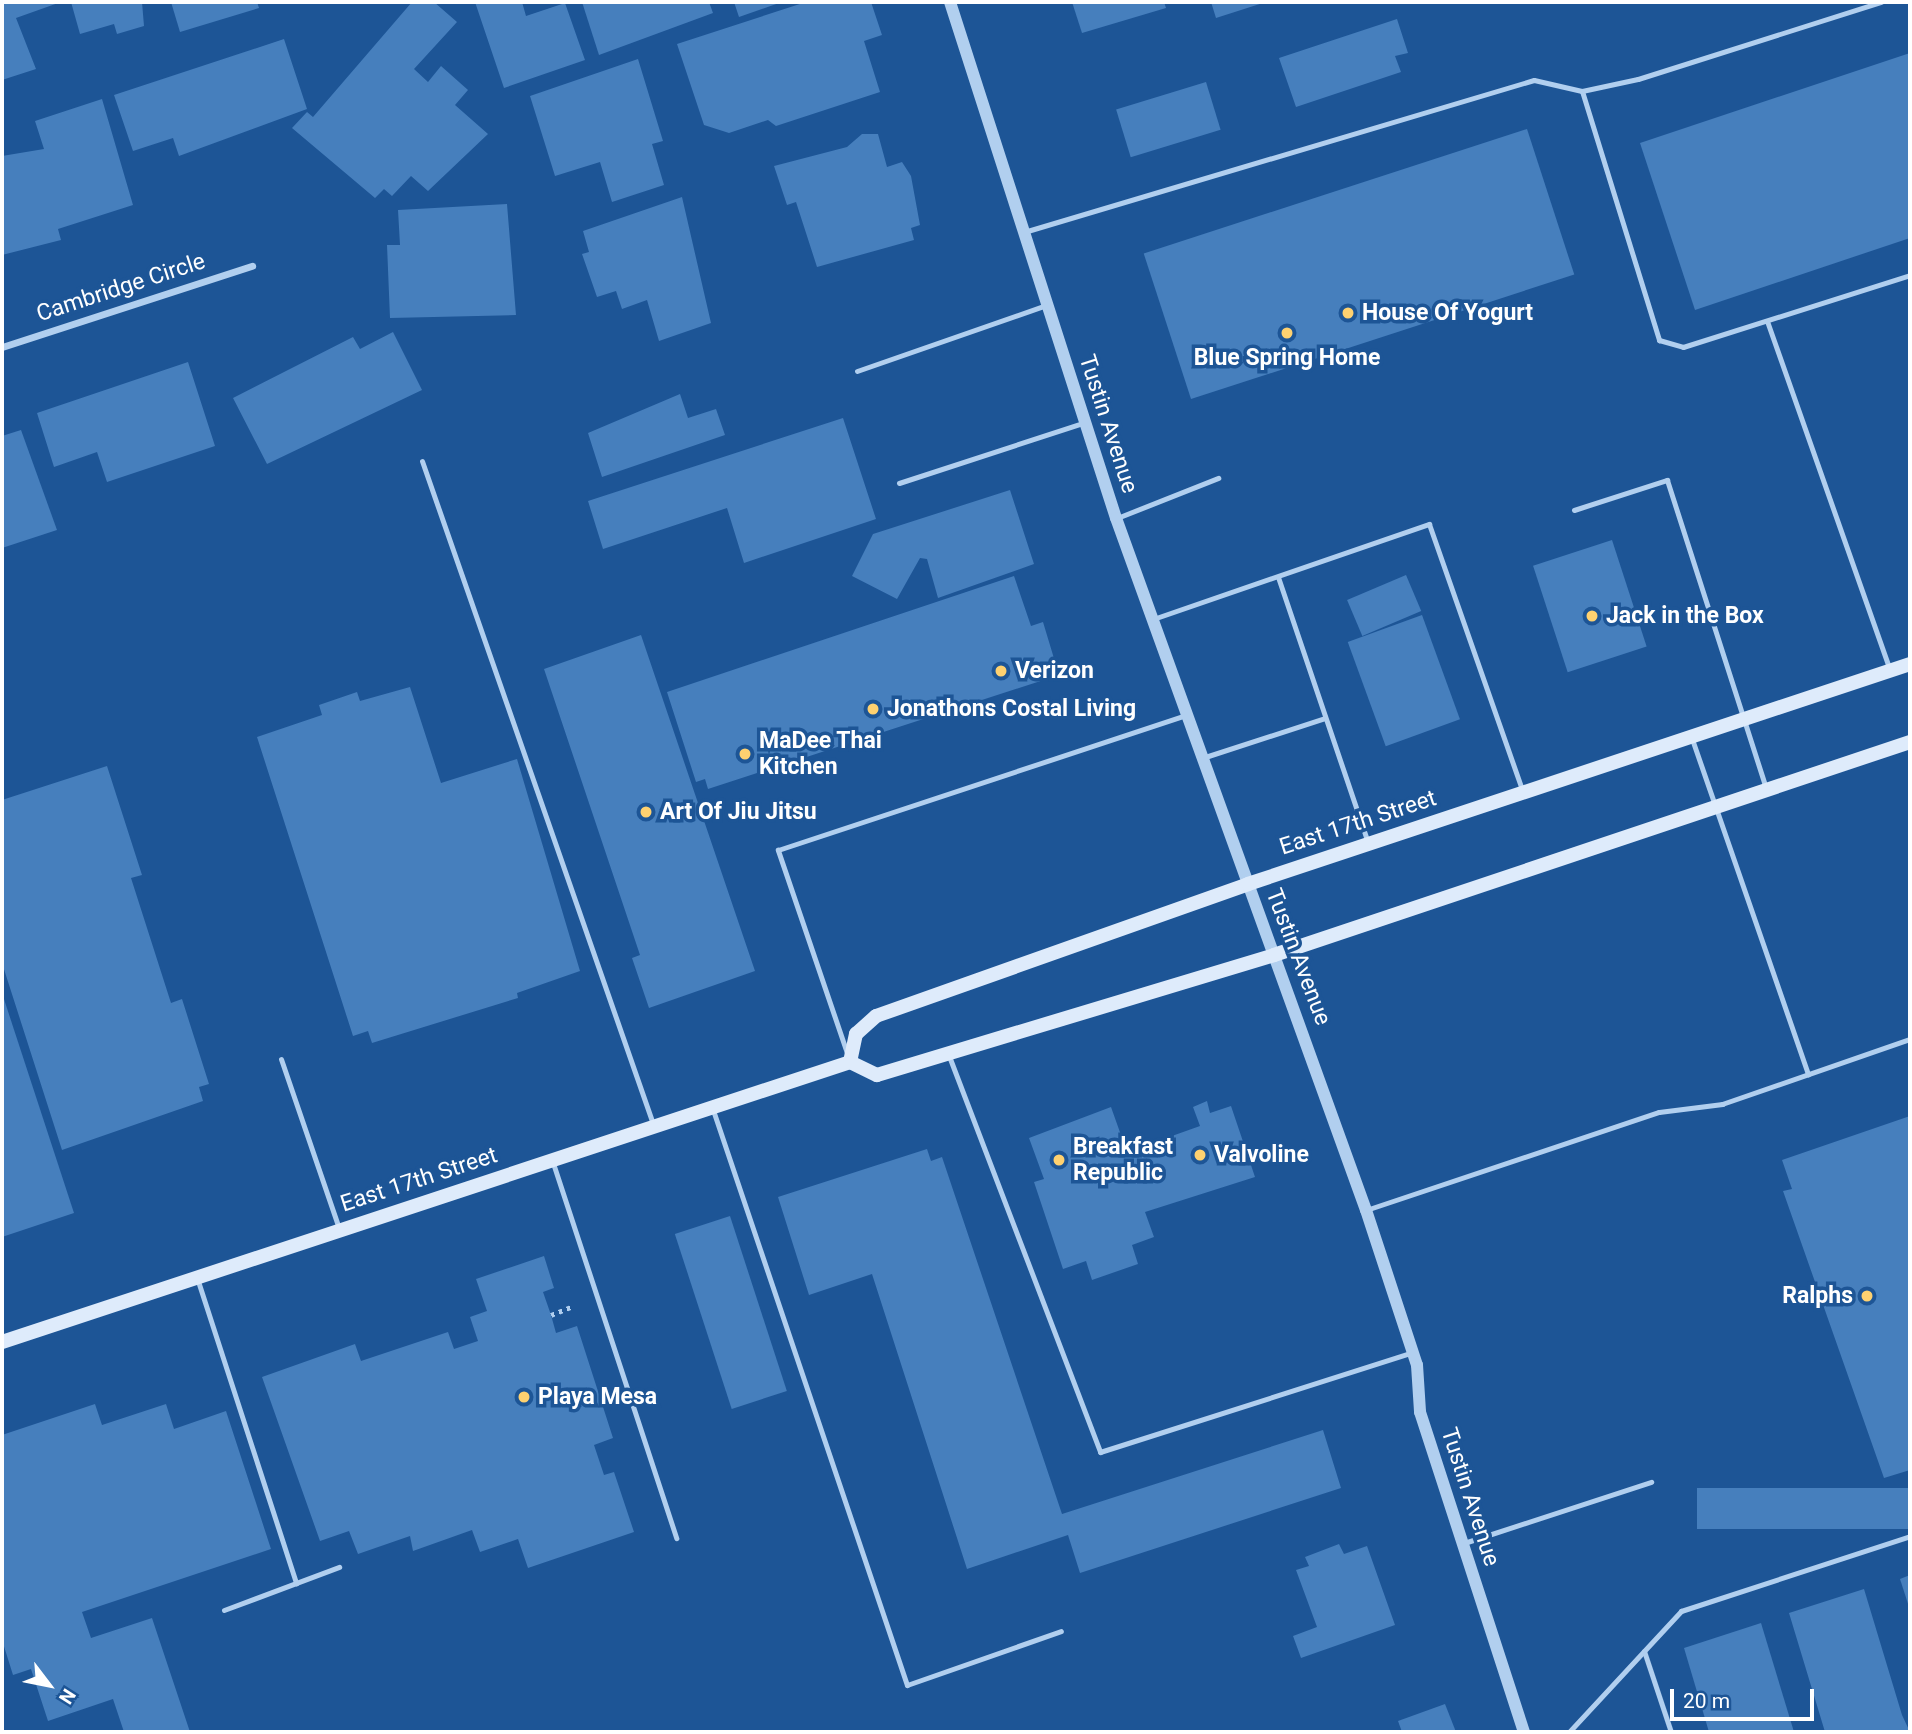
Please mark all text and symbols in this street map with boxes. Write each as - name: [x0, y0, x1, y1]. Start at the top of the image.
- street label: Cambridge Circle: [33, 248, 209, 328]
- place label: House Of Yogurt: [1362, 299, 1533, 327]
- marker: House Of Yogurt: [1340, 305, 1356, 321]
- marker: Blue Spring Home: [1279, 325, 1295, 341]
- place label: Blue Spring Home: [1194, 344, 1380, 372]
- street label: Tustin Avenue: [1073, 351, 1143, 497]
- place label: Jack in the Box: [1606, 602, 1764, 630]
- marker: Jack in the Box: [1584, 608, 1600, 624]
- place label: Verizon: [1015, 657, 1094, 685]
- marker: Verizon: [993, 663, 1009, 679]
- place label: Jonathons Costal Living: [887, 695, 1136, 723]
- marker: Jonathons Costal Living: [865, 701, 881, 717]
- place label: MaDee Thai Kitchen: [759, 727, 882, 781]
- marker: MaDee Thai Kitchen: [737, 746, 753, 762]
- street label: East 17th Street: [1276, 785, 1440, 861]
- place label: Art Of Jiu Jitsu: [660, 798, 817, 826]
- marker: Art Of Jiu Jitsu: [638, 804, 654, 820]
- street label: Tustin Avenue: [1259, 885, 1337, 1029]
- place label: Breakfast Republic: [1073, 1133, 1173, 1187]
- place label: Valvoline: [1214, 1141, 1309, 1169]
- street label: East 17th Street: [337, 1142, 501, 1218]
- marker: Valvoline: [1192, 1147, 1208, 1163]
- marker: Breakfast Republic: [1051, 1152, 1067, 1168]
- place label: Ralphs: [1782, 1282, 1853, 1310]
- marker: Ralphs: [1859, 1288, 1875, 1304]
- place label: Playa Mesa: [538, 1383, 657, 1411]
- marker: Playa Mesa: [516, 1389, 532, 1405]
- street label: Tustin Avenue: [1435, 1424, 1505, 1570]
- north arrow: [14, 1650, 84, 1720]
- scale bar: [1674, 1674, 1818, 1718]
- text: N: [54, 1685, 81, 1708]
- text: 20 m: [1683, 1689, 1730, 1713]

